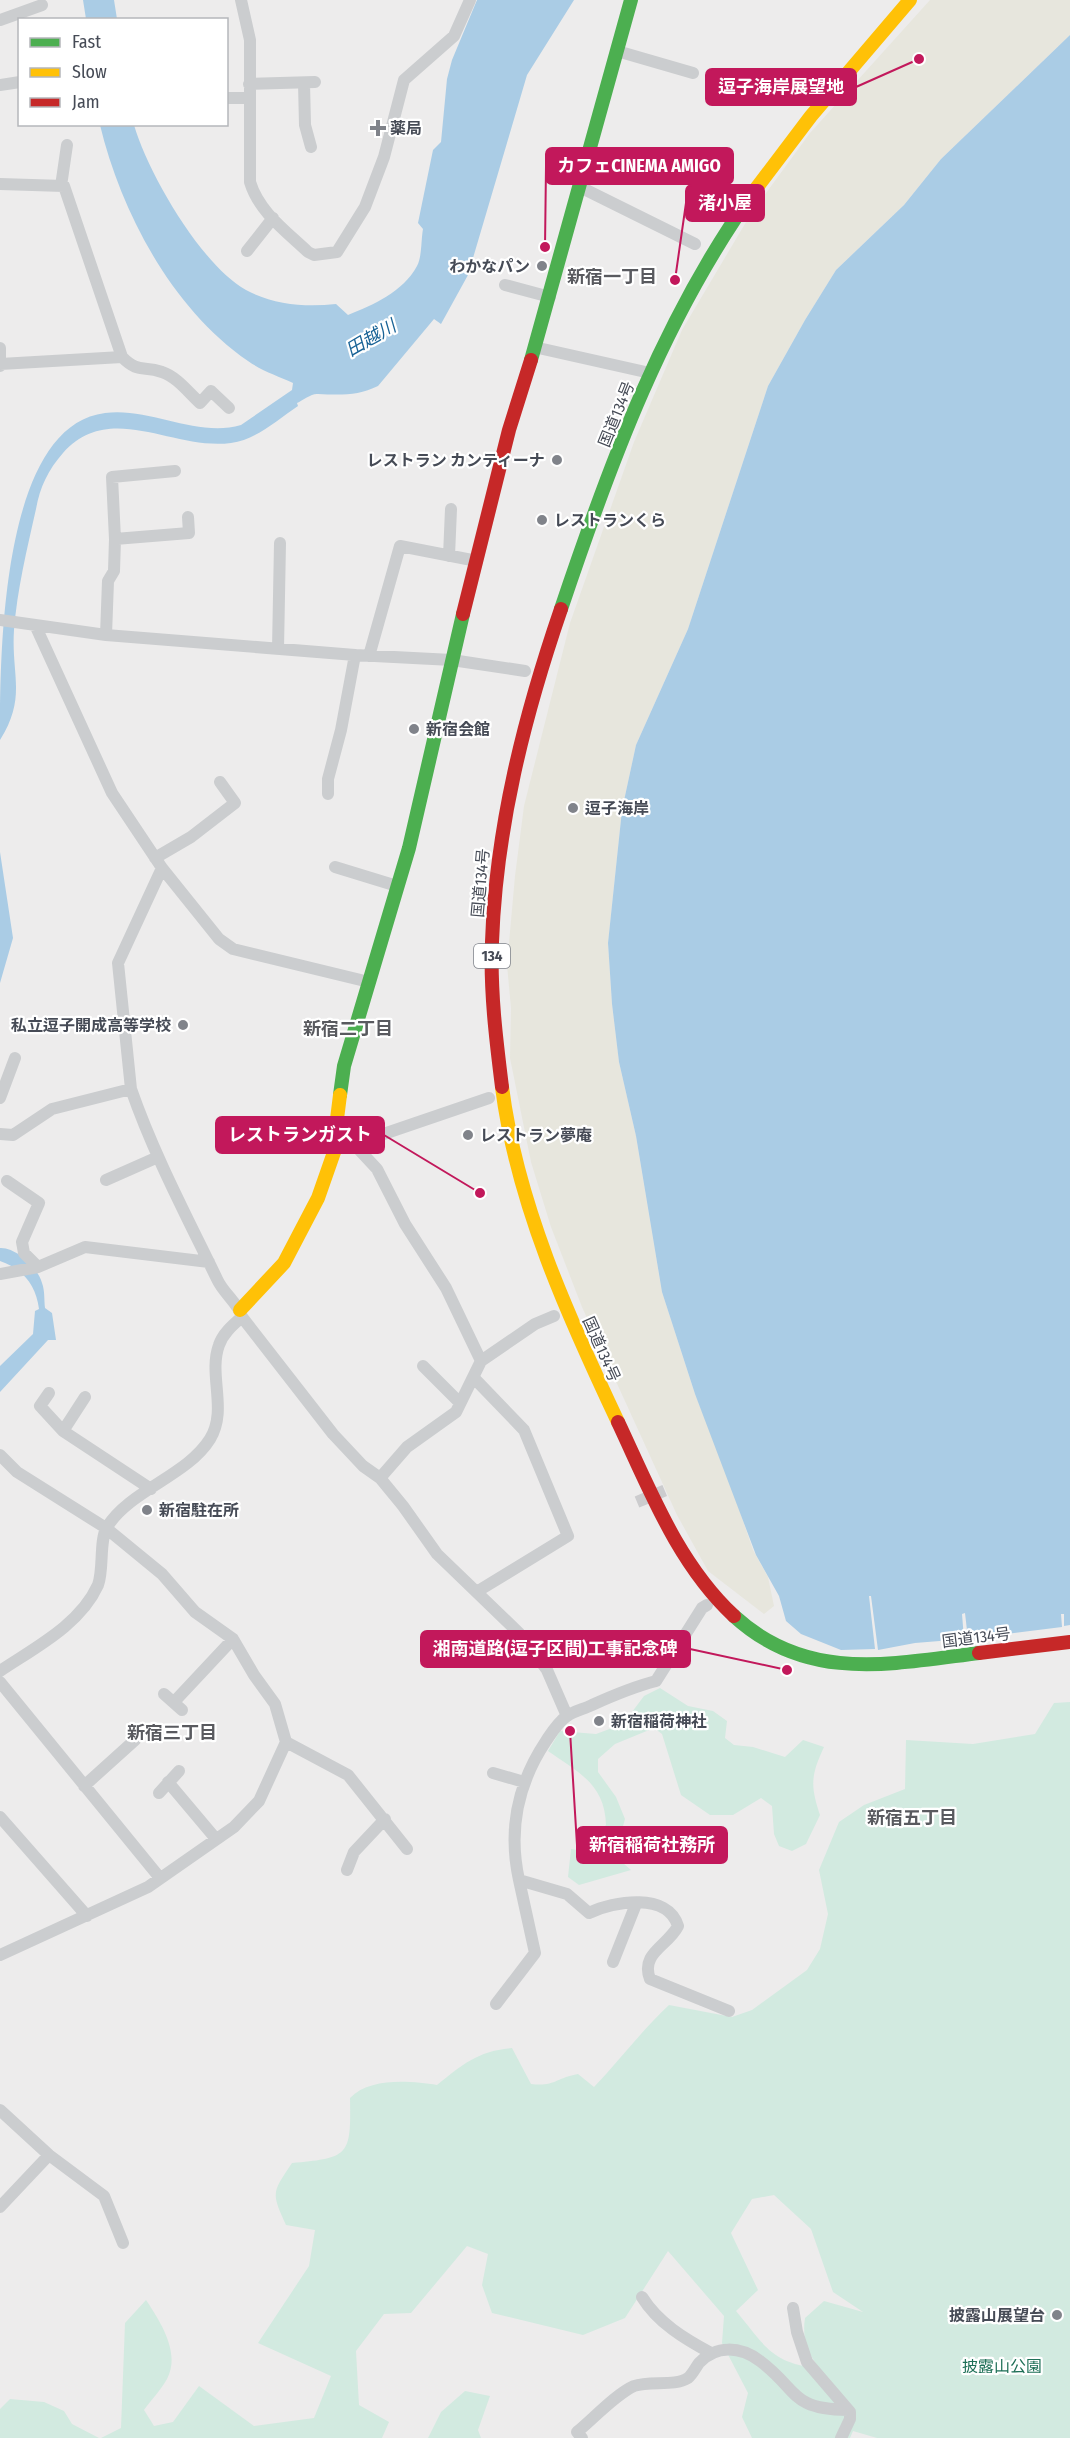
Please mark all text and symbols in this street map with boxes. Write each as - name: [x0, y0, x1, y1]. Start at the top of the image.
- legend: [18, 18, 228, 126]
- text: Fast: [72, 31, 101, 53]
- text: Slow: [72, 61, 107, 83]
- callout: 逗子海岸展望地: [706, 69, 856, 105]
- text: 逗子海岸展望地: [718, 76, 844, 98]
- text: Jam: [72, 91, 100, 113]
- place label: 薬局: [390, 119, 422, 138]
- marker: 薬局: [371, 121, 385, 135]
- callout: カフェCINEMA AMIGO: [546, 148, 733, 184]
- text: カフェCINEMA AMIGO: [557, 155, 721, 177]
- callout: 渚小屋: [686, 185, 764, 221]
- text: 渚小屋: [698, 192, 752, 214]
- place label: わかなパン: [449, 257, 530, 276]
- marker: わかなパン: [535, 259, 549, 273]
- district label: 新宿一丁目: [567, 266, 657, 288]
- water label: 田越川: [342, 314, 402, 361]
- street label: 国道134号: [595, 379, 638, 450]
- place label: レストラン カンティーナ: [367, 451, 545, 470]
- marker: レストラン カンティーナ: [550, 453, 564, 467]
- place label: レストランくら: [554, 511, 666, 530]
- marker: レストランくら: [535, 513, 549, 527]
- place label: 新宿会館: [426, 720, 490, 739]
- marker: 新宿会館: [407, 722, 421, 736]
- place label: 逗子海岸: [585, 799, 649, 818]
- marker: 逗子海岸: [566, 801, 580, 815]
- street label: 国道134号: [468, 848, 493, 918]
- road number: 134: [474, 944, 510, 968]
- place label: 私立逗子開成高等学校: [11, 1016, 171, 1035]
- marker: 私立逗子開成高等学校: [176, 1018, 190, 1032]
- district label: 新宿二丁目: [303, 1018, 393, 1040]
- callout: レストランガスト: [216, 1117, 384, 1153]
- text: レストランガスト: [228, 1124, 372, 1146]
- place label: レストラン夢庵: [480, 1126, 592, 1145]
- marker: レストラン夢庵: [461, 1128, 475, 1142]
- street label: 国道134号: [579, 1314, 624, 1385]
- place label: 新宿駐在所: [159, 1501, 239, 1520]
- marker: 新宿駐在所: [140, 1503, 154, 1517]
- street label: 国道134号: [941, 1624, 1012, 1651]
- callout: 湘南道路(逗子区間)工事記念碑: [421, 1631, 690, 1667]
- text: 湘南道路(逗子区間)工事記念碑: [433, 1638, 677, 1660]
- place label: 新宿稲荷神社: [611, 1712, 707, 1731]
- marker: 新宿稲荷神社: [592, 1714, 606, 1728]
- district label: 新宿三丁目: [127, 1722, 217, 1744]
- district label: 新宿五丁目: [867, 1807, 957, 1829]
- callout: 新宿稲荷社務所: [577, 1827, 727, 1863]
- text: 新宿稲荷社務所: [589, 1834, 715, 1856]
- place label: 披露山展望台: [949, 2306, 1045, 2325]
- marker: 披露山展望台: [1050, 2308, 1064, 2322]
- park label: 披露山公園: [962, 2357, 1042, 2376]

